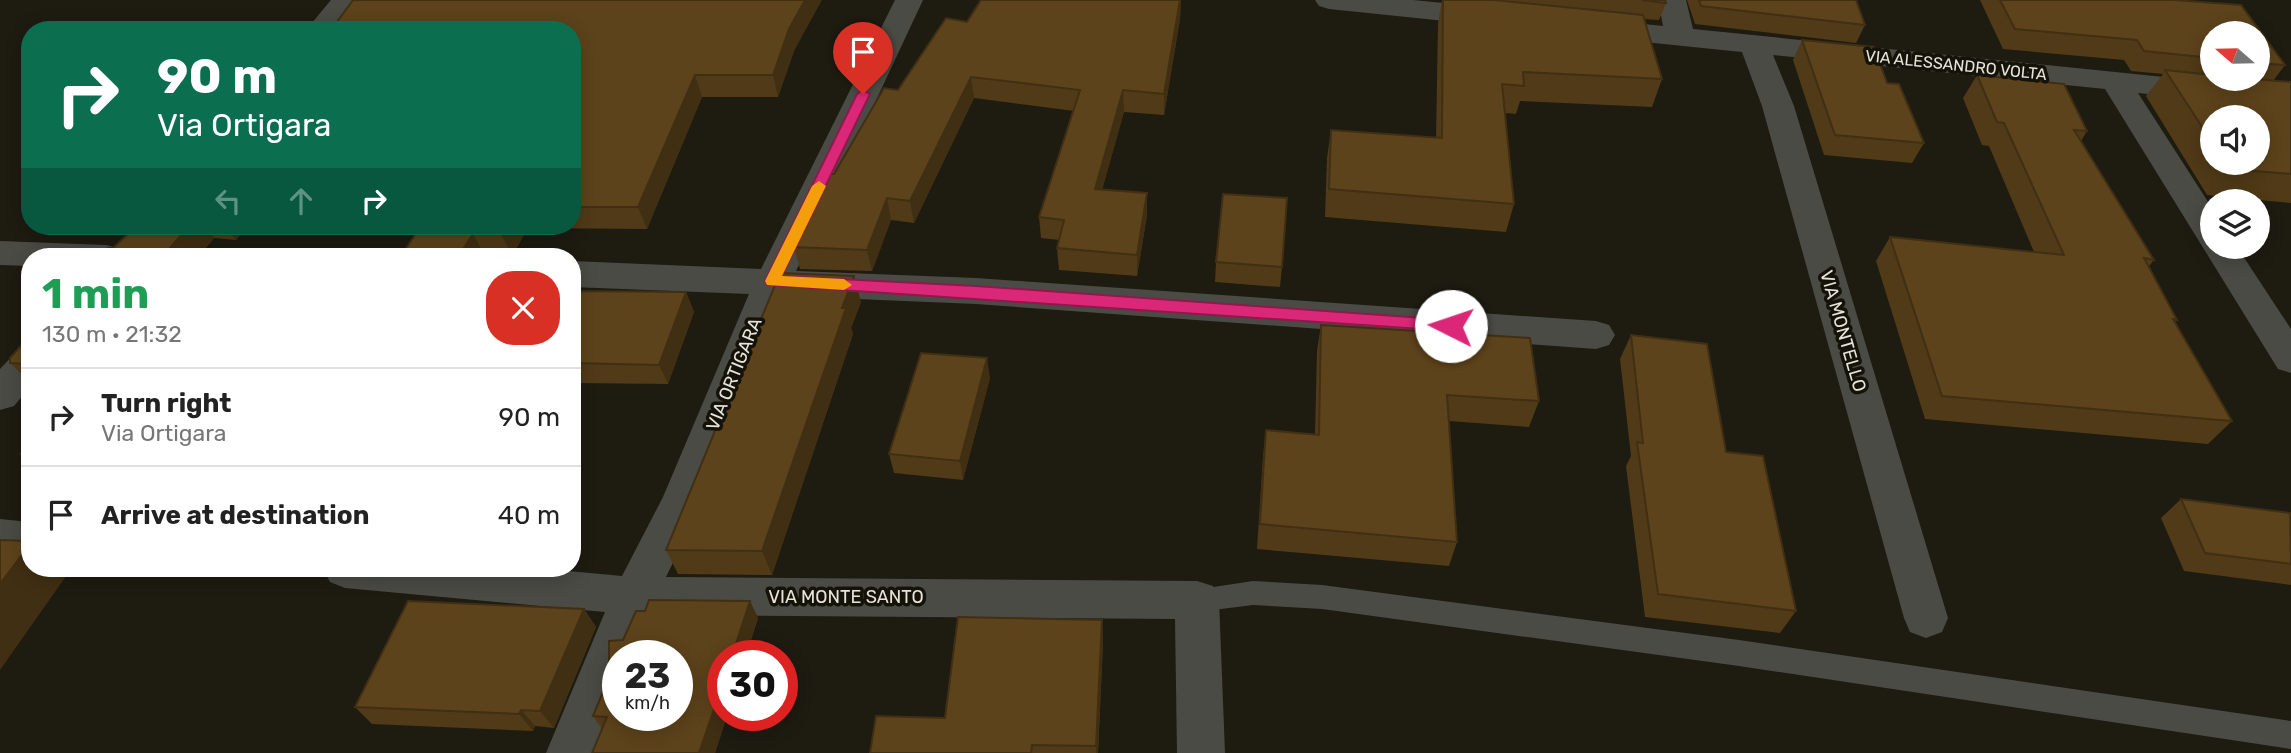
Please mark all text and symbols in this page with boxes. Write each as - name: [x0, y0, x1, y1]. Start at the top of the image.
- north arrow: [2200, 21, 2270, 91]
- map controls: [2200, 21, 2270, 259]
- pin: [833, 22, 893, 94]
- icon: arrive: [844, 33, 882, 71]
- street label: VIA ALESSANDRO VOLTA: [1864, 46, 2048, 84]
- text: 90 m: [157, 47, 277, 105]
- icon: right: [42, 49, 133, 140]
- button: sound: [2200, 105, 2270, 175]
- text: Via Ortigara: [157, 106, 332, 144]
- icon: left: [209, 182, 247, 220]
- icon: ahead: [282, 182, 320, 220]
- icon: right: [355, 182, 393, 220]
- button: layers: [2200, 189, 2270, 259]
- street label: VIA MONTELLO: [1815, 268, 1871, 394]
- text: 1 min: [42, 269, 149, 319]
- button: close: [486, 271, 560, 345]
- position arrow: [1414, 289, 1488, 363]
- street label: VIA ORTIGARA: [701, 314, 767, 434]
- text: 130 m · 21:32: [42, 320, 182, 348]
- text: Turn right: [101, 388, 231, 419]
- icon: right: [42, 398, 80, 436]
- text: 90 m: [499, 402, 560, 433]
- text: Via Ortigara: [101, 419, 226, 447]
- icon: arrive: [42, 496, 80, 534]
- text: Arrive at destination: [101, 500, 369, 531]
- text: 40 m: [498, 500, 560, 531]
- street label: VIA MONTE SANTO: [768, 586, 924, 608]
- speed limit sign: 30: [707, 640, 798, 731]
- text: 23: [625, 655, 670, 697]
- text: km/h: [625, 692, 670, 714]

